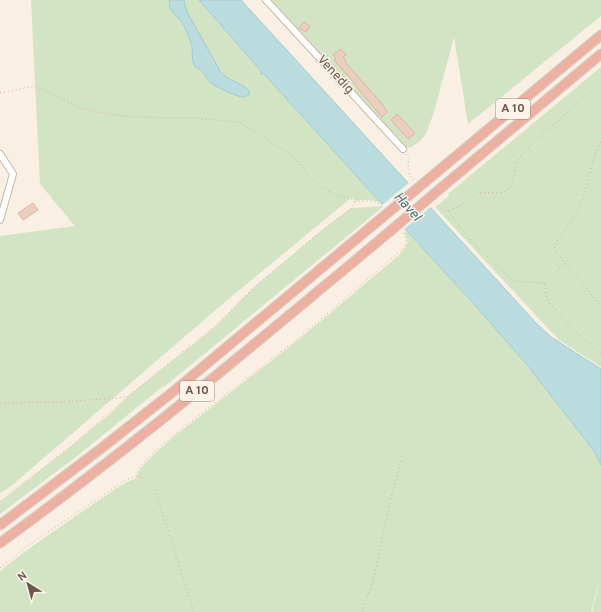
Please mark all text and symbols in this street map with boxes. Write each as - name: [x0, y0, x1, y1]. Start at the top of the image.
- street label: Venedig: [313, 52, 357, 98]
- road number: A 10: [496, 99, 530, 119]
- water label: Havel: [389, 189, 425, 226]
- road number: A 10: [180, 381, 214, 401]
- north arrow: [8, 564, 48, 604]
- text: N: [15, 569, 30, 585]

